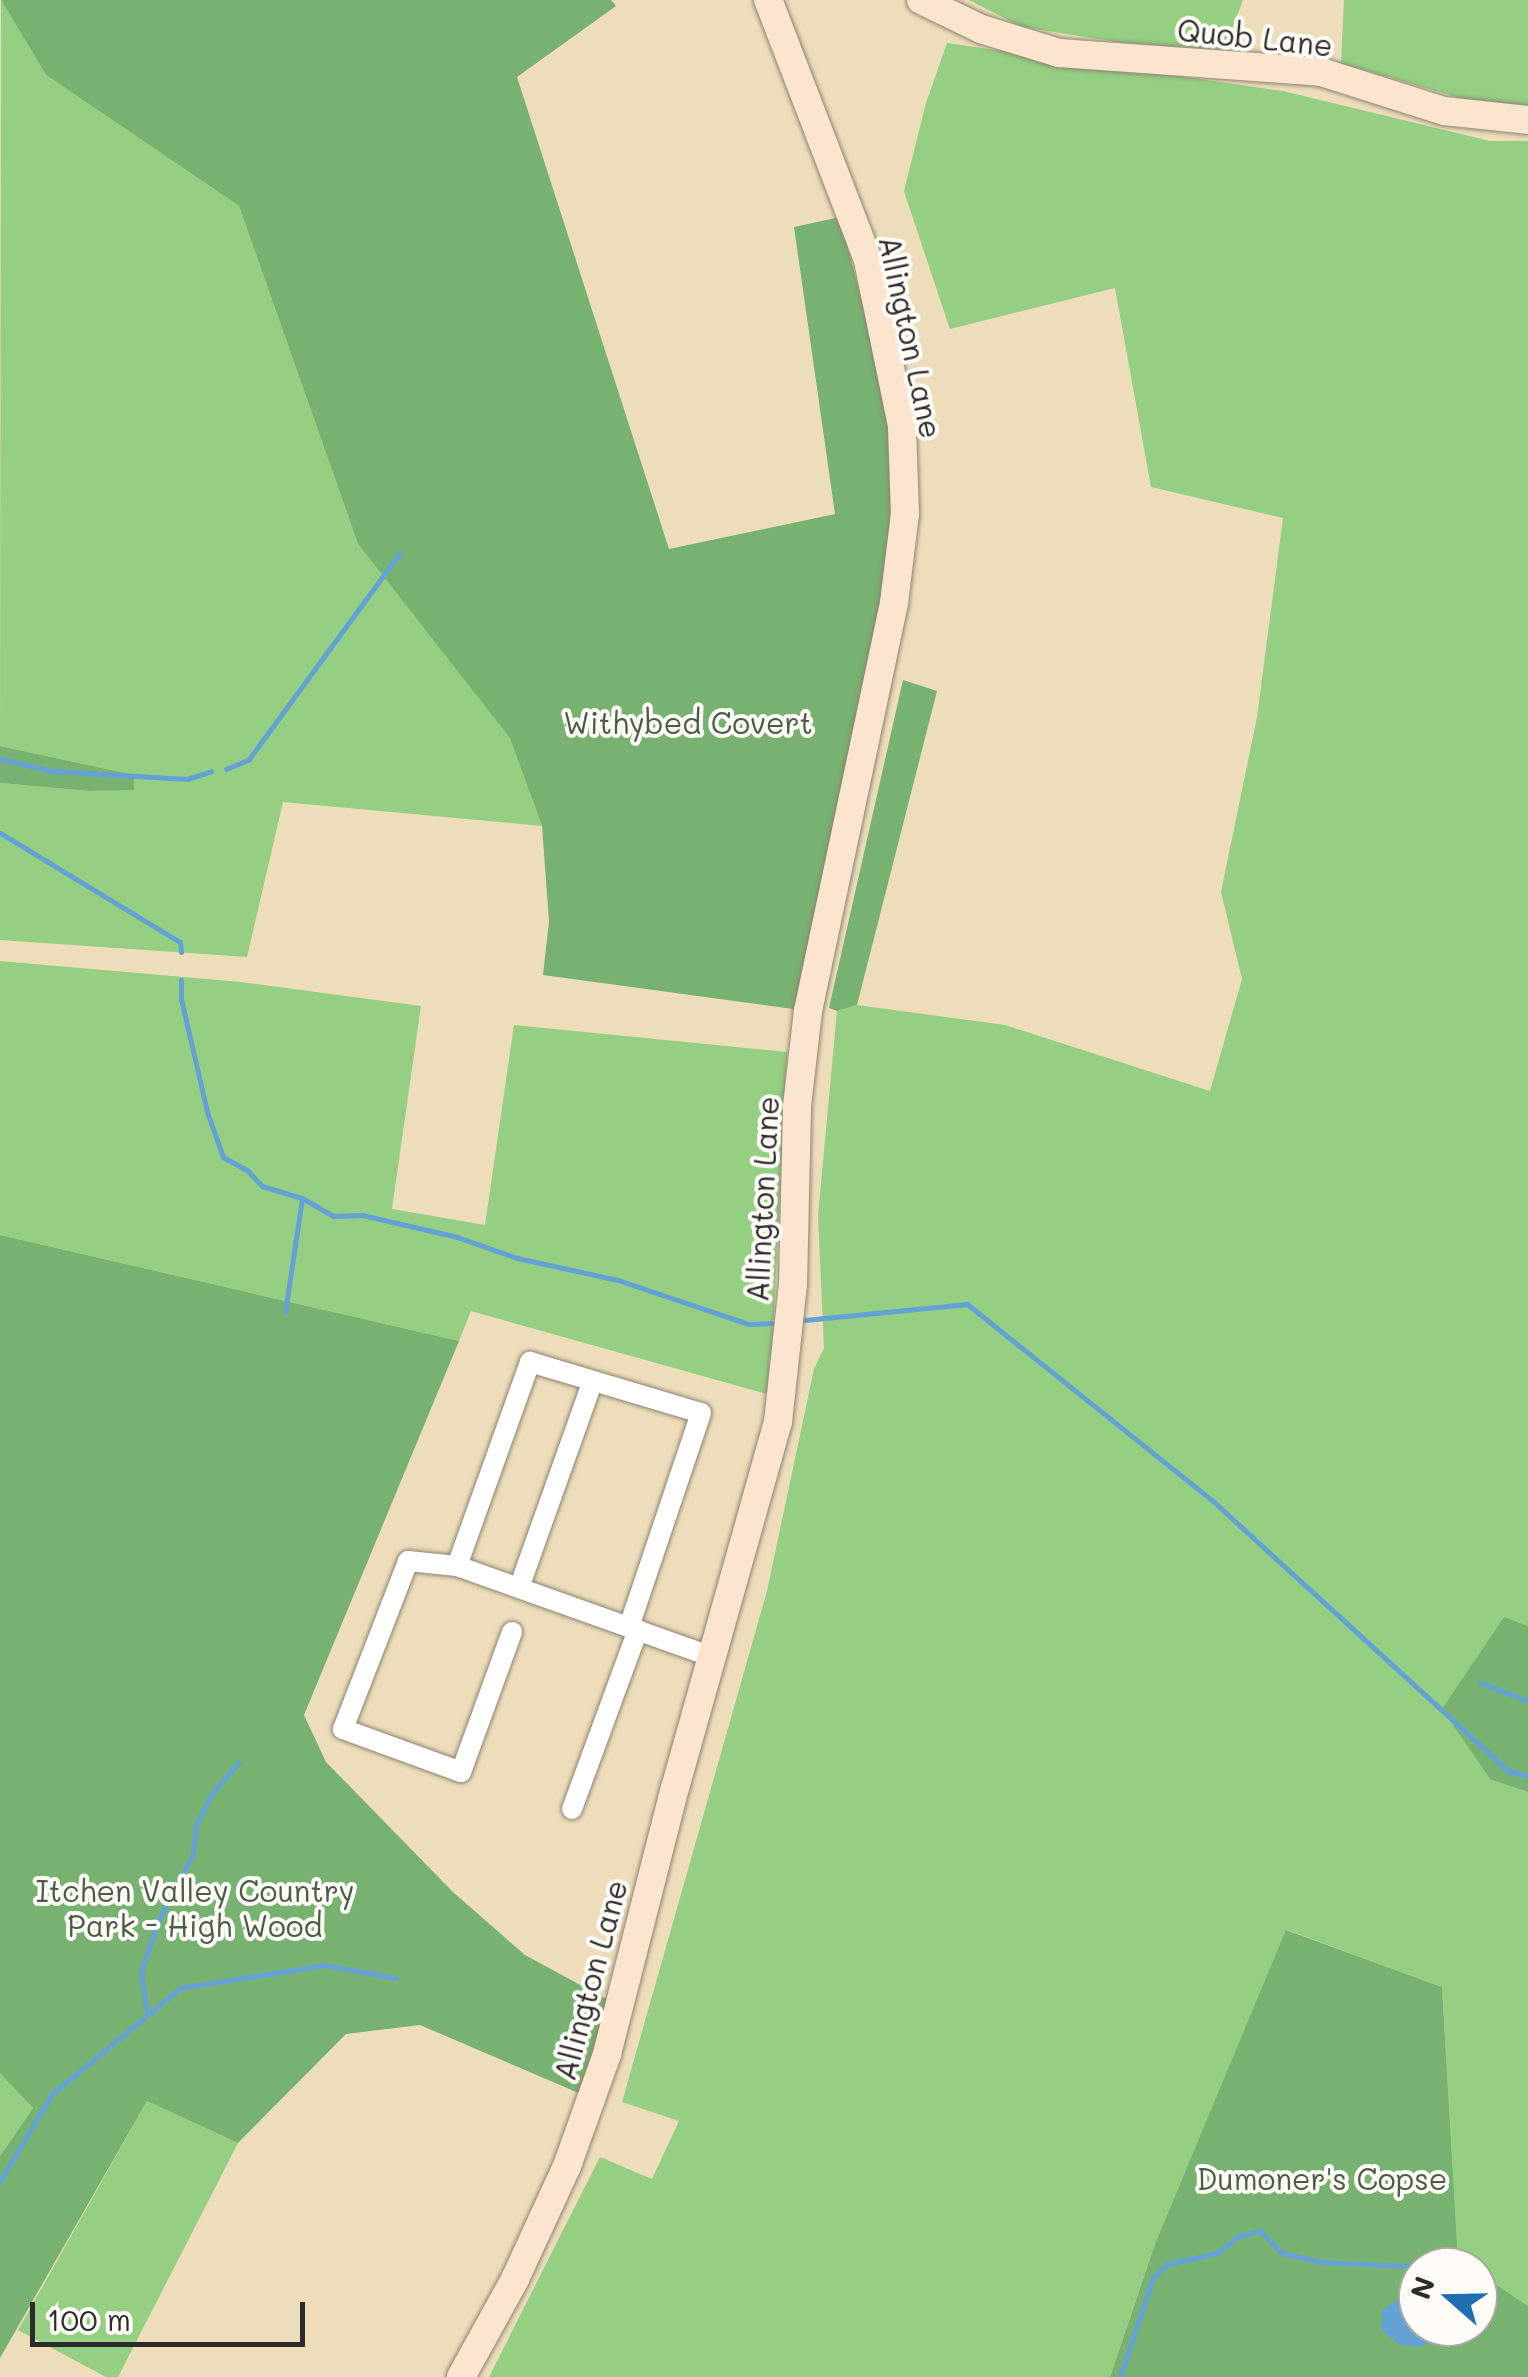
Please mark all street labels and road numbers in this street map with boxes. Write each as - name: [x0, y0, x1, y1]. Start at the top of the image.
- street label: Quob Lane: [1176, 11, 1334, 63]
- street label: Allington Lane: [872, 233, 950, 441]
- street label: Allington Lane: [739, 1095, 785, 1303]
- street label: Allington Lane: [546, 1876, 634, 2084]

